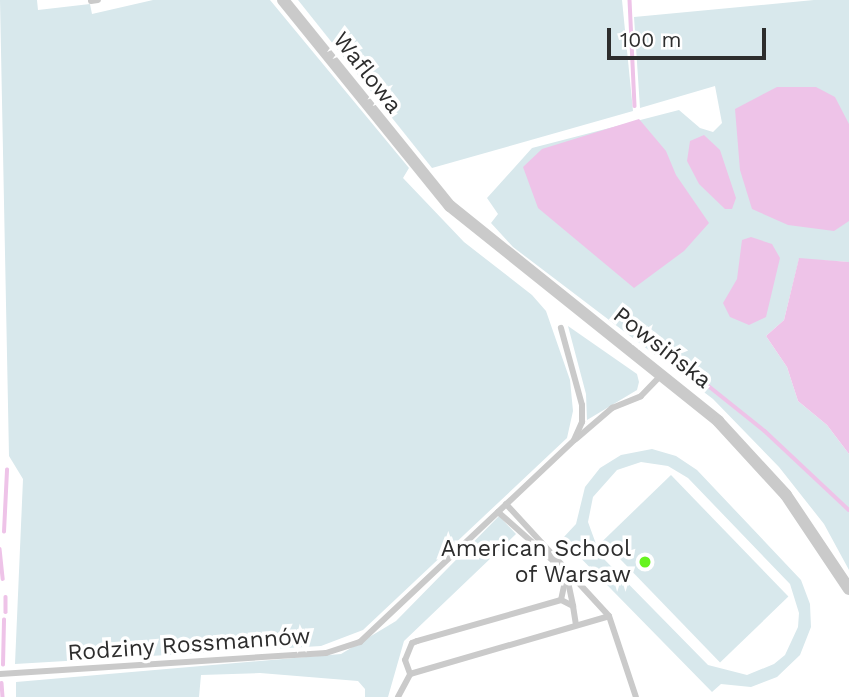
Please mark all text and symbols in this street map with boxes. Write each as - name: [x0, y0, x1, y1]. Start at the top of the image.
- scale bar: [611, 14, 770, 58]
- street label: Waflowa: [327, 27, 407, 119]
- text: 100 m: [620, 27, 682, 52]
- street label: Powsińska: [608, 301, 716, 395]
- place label: American School of Warsaw: [441, 535, 631, 589]
- marker: American School of Warsaw: [637, 554, 653, 570]
- street label: Rodziny Rossmannów: [66, 623, 312, 667]

